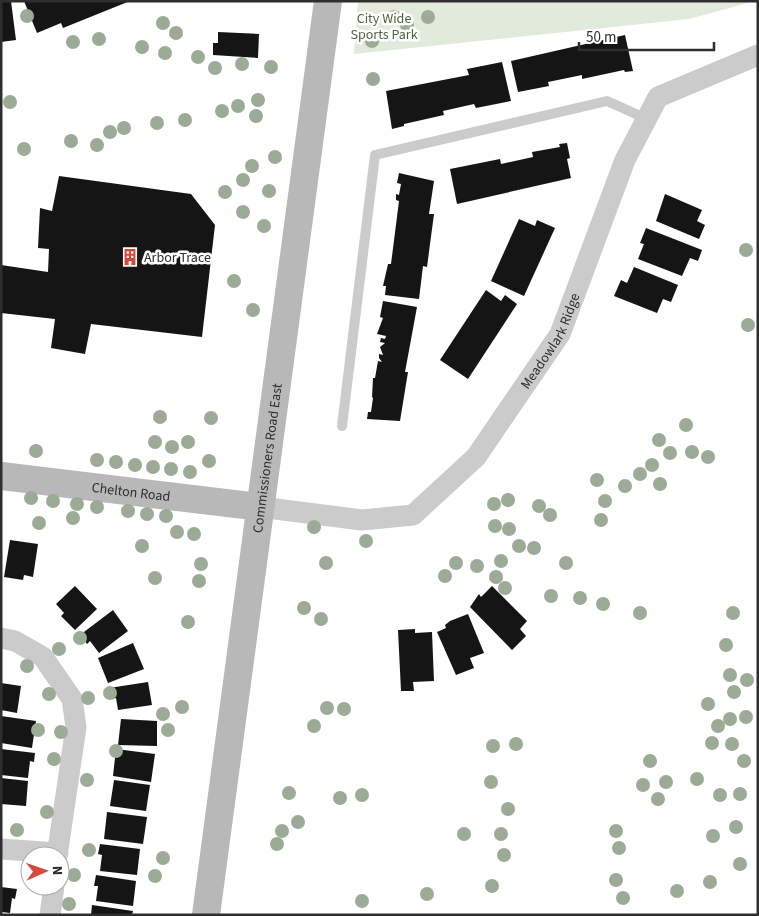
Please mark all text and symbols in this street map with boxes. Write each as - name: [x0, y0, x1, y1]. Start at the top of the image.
- park label: City Wide Sports Park: [350, 9, 418, 45]
- scale bar: [579, 20, 714, 52]
- text: 50 m: [586, 27, 616, 48]
- building icon: Arbor Trace: [120, 247, 140, 267]
- place label: Arbor Trace: [144, 248, 211, 268]
- street label: Meadowlark Ridge: [516, 290, 585, 393]
- street label: Commissioners Road East: [248, 382, 288, 534]
- street label: Chelton Road: [91, 478, 171, 507]
- north arrow: [20, 846, 70, 896]
- text: N: [47, 866, 67, 876]

